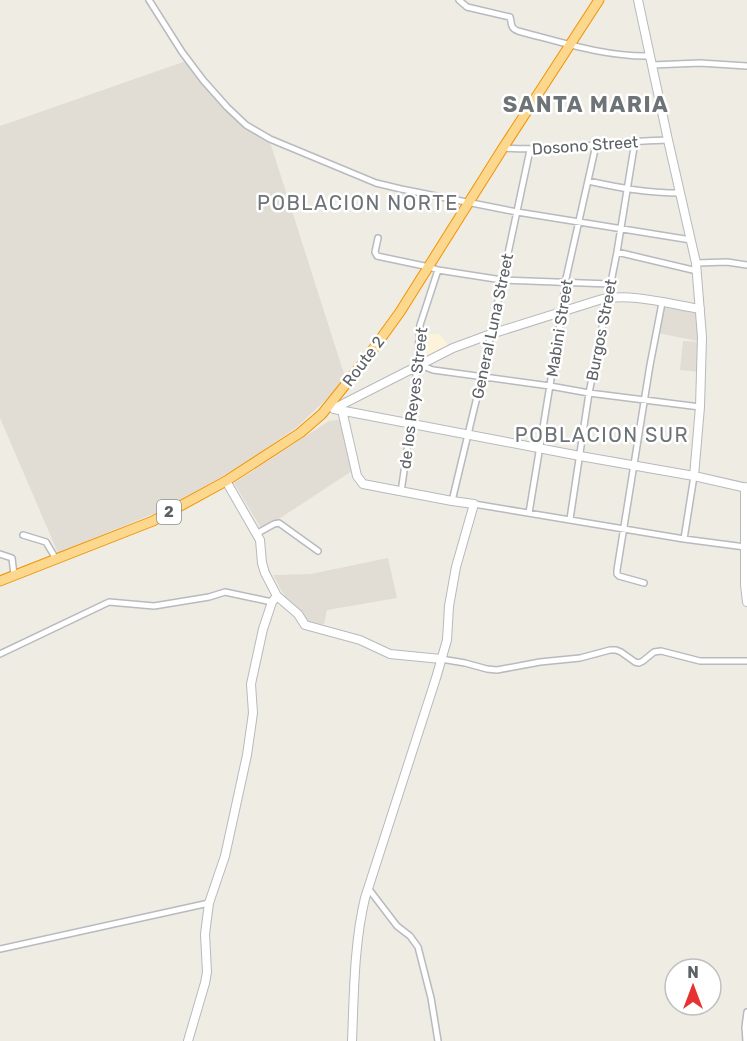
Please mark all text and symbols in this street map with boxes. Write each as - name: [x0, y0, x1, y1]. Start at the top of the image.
- district label: SANTA MARIA: [503, 91, 669, 118]
- street label: Dosono Street: [531, 132, 639, 159]
- district label: POBLACION NORTE: [257, 191, 459, 215]
- street label: General Luna Street: [468, 252, 517, 401]
- street label: Mabini Street: [542, 278, 577, 378]
- street label: Burgos Street: [582, 278, 621, 383]
- street label: de los Reyes Street: [395, 326, 432, 470]
- street label: Route 2: [338, 333, 388, 390]
- district label: POBLACION SUR: [515, 423, 689, 447]
- road number: 2: [157, 500, 181, 524]
- north arrow: [663, 957, 723, 1017]
- text: N: [687, 963, 699, 982]

